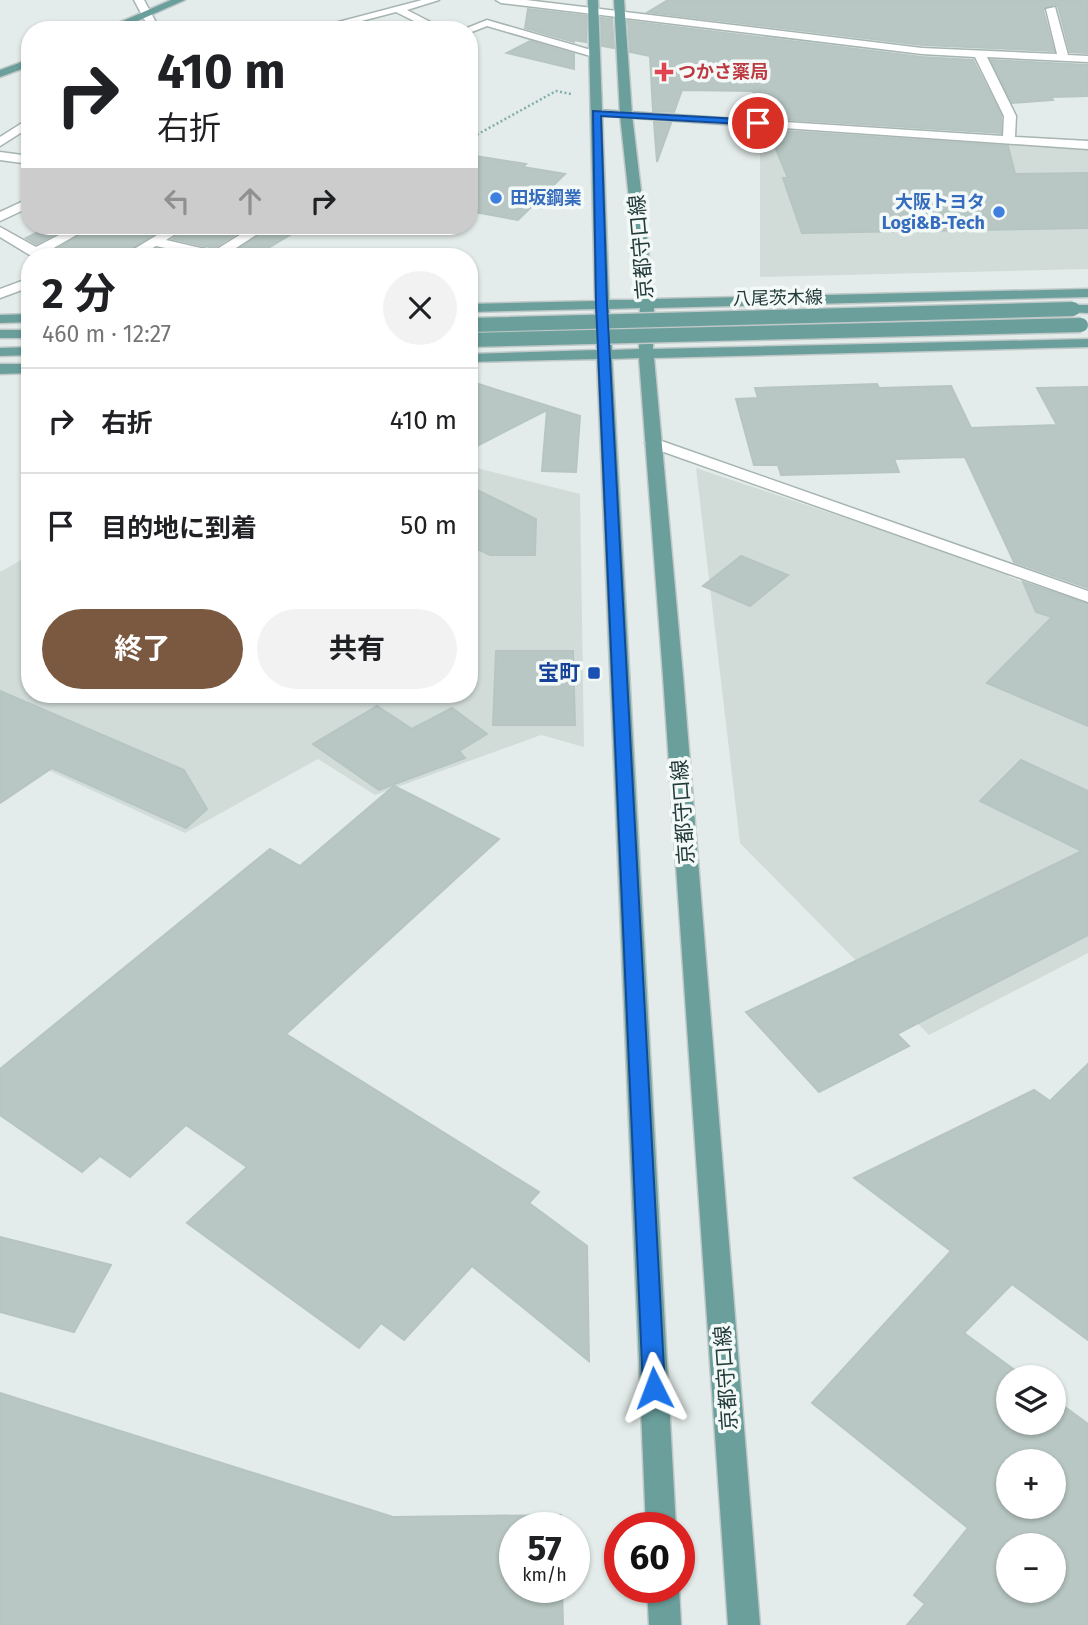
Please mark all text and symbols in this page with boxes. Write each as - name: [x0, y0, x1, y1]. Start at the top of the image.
- text: 410 m: [157, 42, 286, 101]
- icon: right: [42, 49, 133, 140]
- place label: つかさ薬局: [678, 61, 768, 83]
- marker: つかさ薬局: [656, 64, 672, 80]
- pin: [728, 93, 788, 153]
- icon: arrive: [739, 104, 777, 142]
- text: 右折: [157, 109, 221, 147]
- icon: left: [158, 182, 196, 220]
- icon: ahead: [231, 182, 269, 220]
- icon: right: [304, 182, 342, 220]
- place label: 田坂鋼業: [510, 187, 582, 209]
- marker: 田坂鋼業: [488, 190, 504, 206]
- place label: 大阪トヨタ Logi&B-Tech: [882, 191, 985, 234]
- street label: 京都守口線: [623, 194, 659, 300]
- marker: 大阪トヨタ Logi&B-Tech: [991, 204, 1007, 220]
- text: 2 分: [42, 269, 116, 319]
- button: close: [383, 271, 457, 345]
- street label: 八尾茨木線: [733, 286, 823, 310]
- text: 460 m · 12:27: [42, 320, 171, 348]
- icon: right: [42, 402, 80, 440]
- text: 410 m: [390, 405, 457, 436]
- text: 右折: [101, 408, 153, 439]
- icon: arrive: [42, 507, 80, 545]
- text: 50 m: [400, 510, 457, 541]
- text: 目的地に到着: [101, 513, 257, 544]
- button: 終了: [42, 609, 243, 689]
- button: 共有: [257, 609, 457, 689]
- place label: 宝町: [538, 660, 580, 686]
- marker: 宝町: [586, 665, 602, 681]
- street label: 京都守口線: [666, 759, 700, 865]
- street label: 京都守口線: [709, 1325, 743, 1431]
- position arrow: [617, 1351, 691, 1425]
- map controls: [996, 1365, 1066, 1603]
- button: layers: [996, 1365, 1066, 1435]
- button: +: [996, 1449, 1066, 1519]
- speed limit sign: 60: [604, 1512, 695, 1603]
- text: 57: [527, 1527, 562, 1569]
- button: −: [996, 1533, 1066, 1603]
- text: km/h: [522, 1564, 567, 1586]

